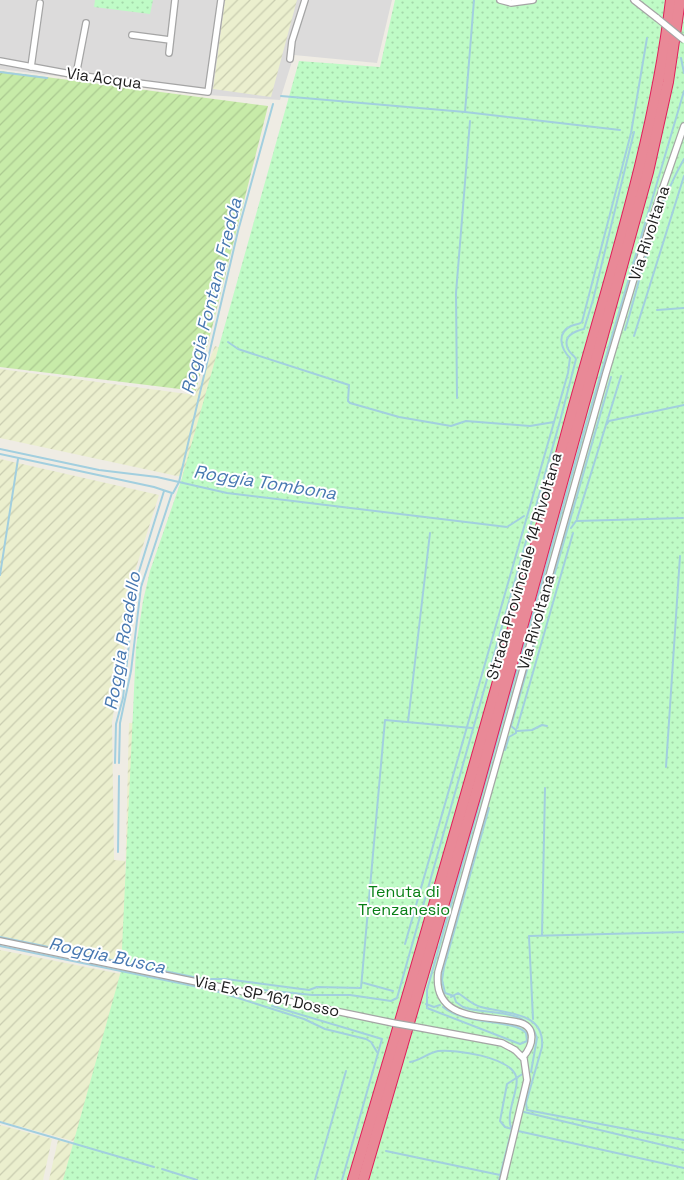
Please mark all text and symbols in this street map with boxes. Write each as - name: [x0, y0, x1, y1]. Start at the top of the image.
- street label: Via Acqua: [65, 62, 143, 94]
- street label: Via Rivoltana: [624, 183, 674, 283]
- water label: Roggia Fontana Fredda: [175, 195, 247, 397]
- street label: Strada Provinciale 14 Rivoltana: [481, 450, 567, 682]
- water label: Roggia Tombona: [192, 459, 339, 505]
- water label: Roggia Roadello: [99, 569, 146, 712]
- street label: Via Rivoltana: [512, 572, 560, 672]
- park label: Tenuta di Trenzanesio: [358, 881, 450, 920]
- water label: Roggia Busca: [47, 931, 168, 979]
- street label: Via Ex SP 161 Dosso: [193, 970, 341, 1022]

